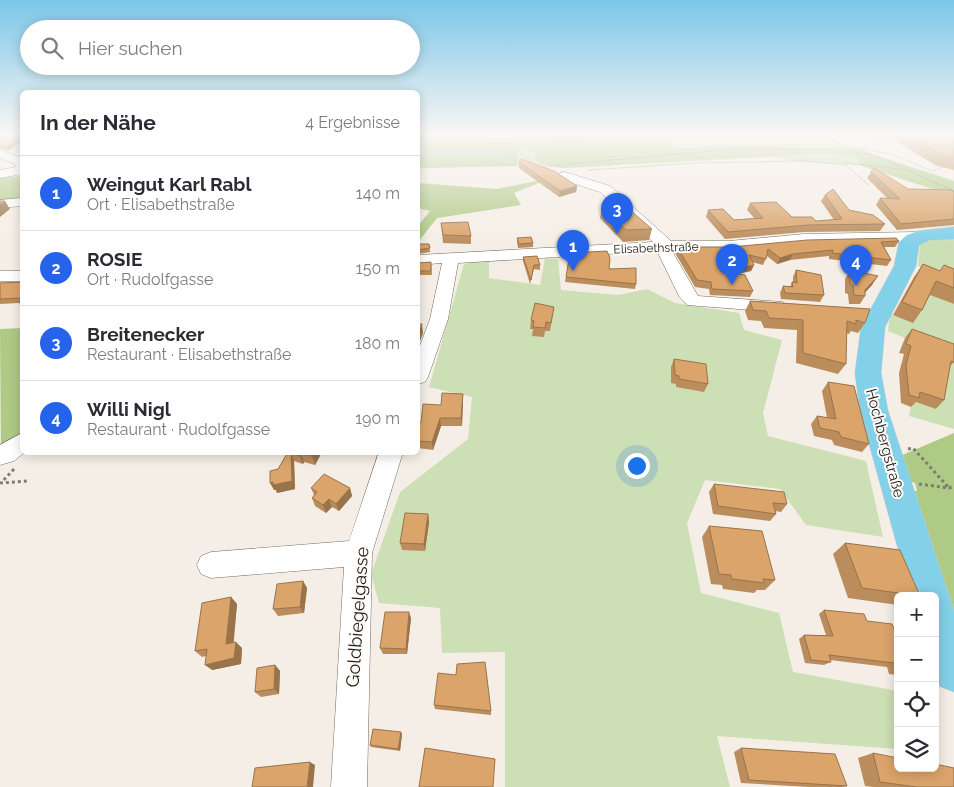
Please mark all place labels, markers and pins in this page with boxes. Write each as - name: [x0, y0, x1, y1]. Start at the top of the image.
- pin: 3: [601, 193, 633, 234]
- pin: 1: [557, 230, 589, 271]
- pin: 2: [716, 244, 748, 285]
- pin: 4: [840, 245, 872, 286]

